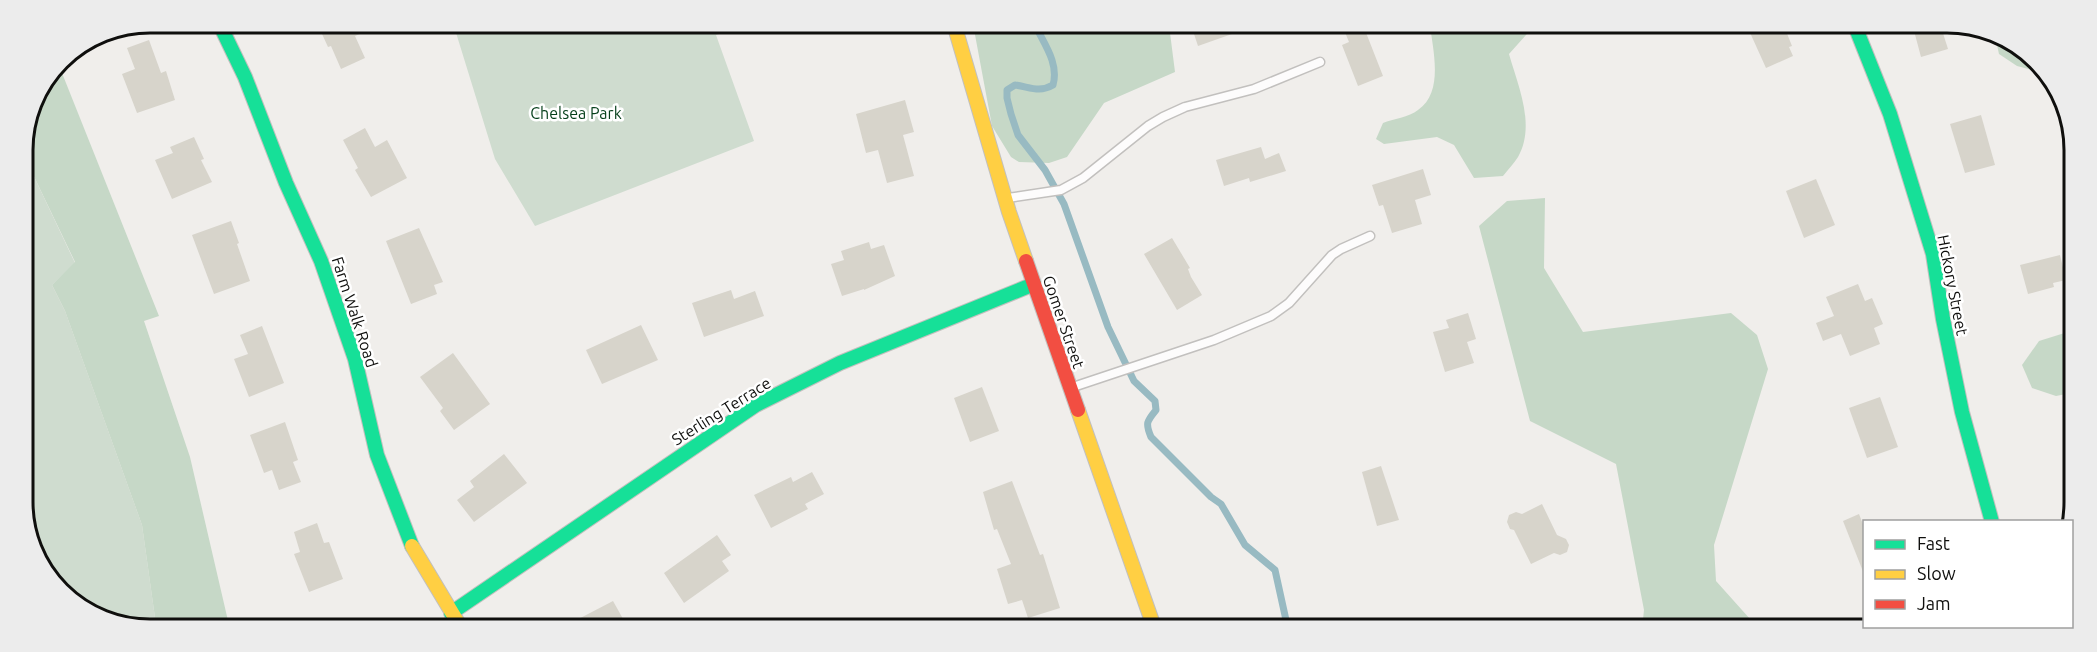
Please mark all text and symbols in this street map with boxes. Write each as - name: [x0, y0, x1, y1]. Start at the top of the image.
- park label: Chelsea Park: [530, 104, 622, 122]
- street label: Hickory Street: [1934, 233, 1972, 338]
- street label: Farm Walk Road: [329, 254, 381, 370]
- street label: Gomer Street: [1040, 273, 1089, 371]
- street label: Sterling Terrace: [668, 373, 774, 449]
- legend: [1863, 520, 2073, 628]
- text: Fast: [1917, 533, 1950, 553]
- text: Slow: [1917, 563, 1956, 583]
- text: Jam: [1917, 593, 1951, 613]

